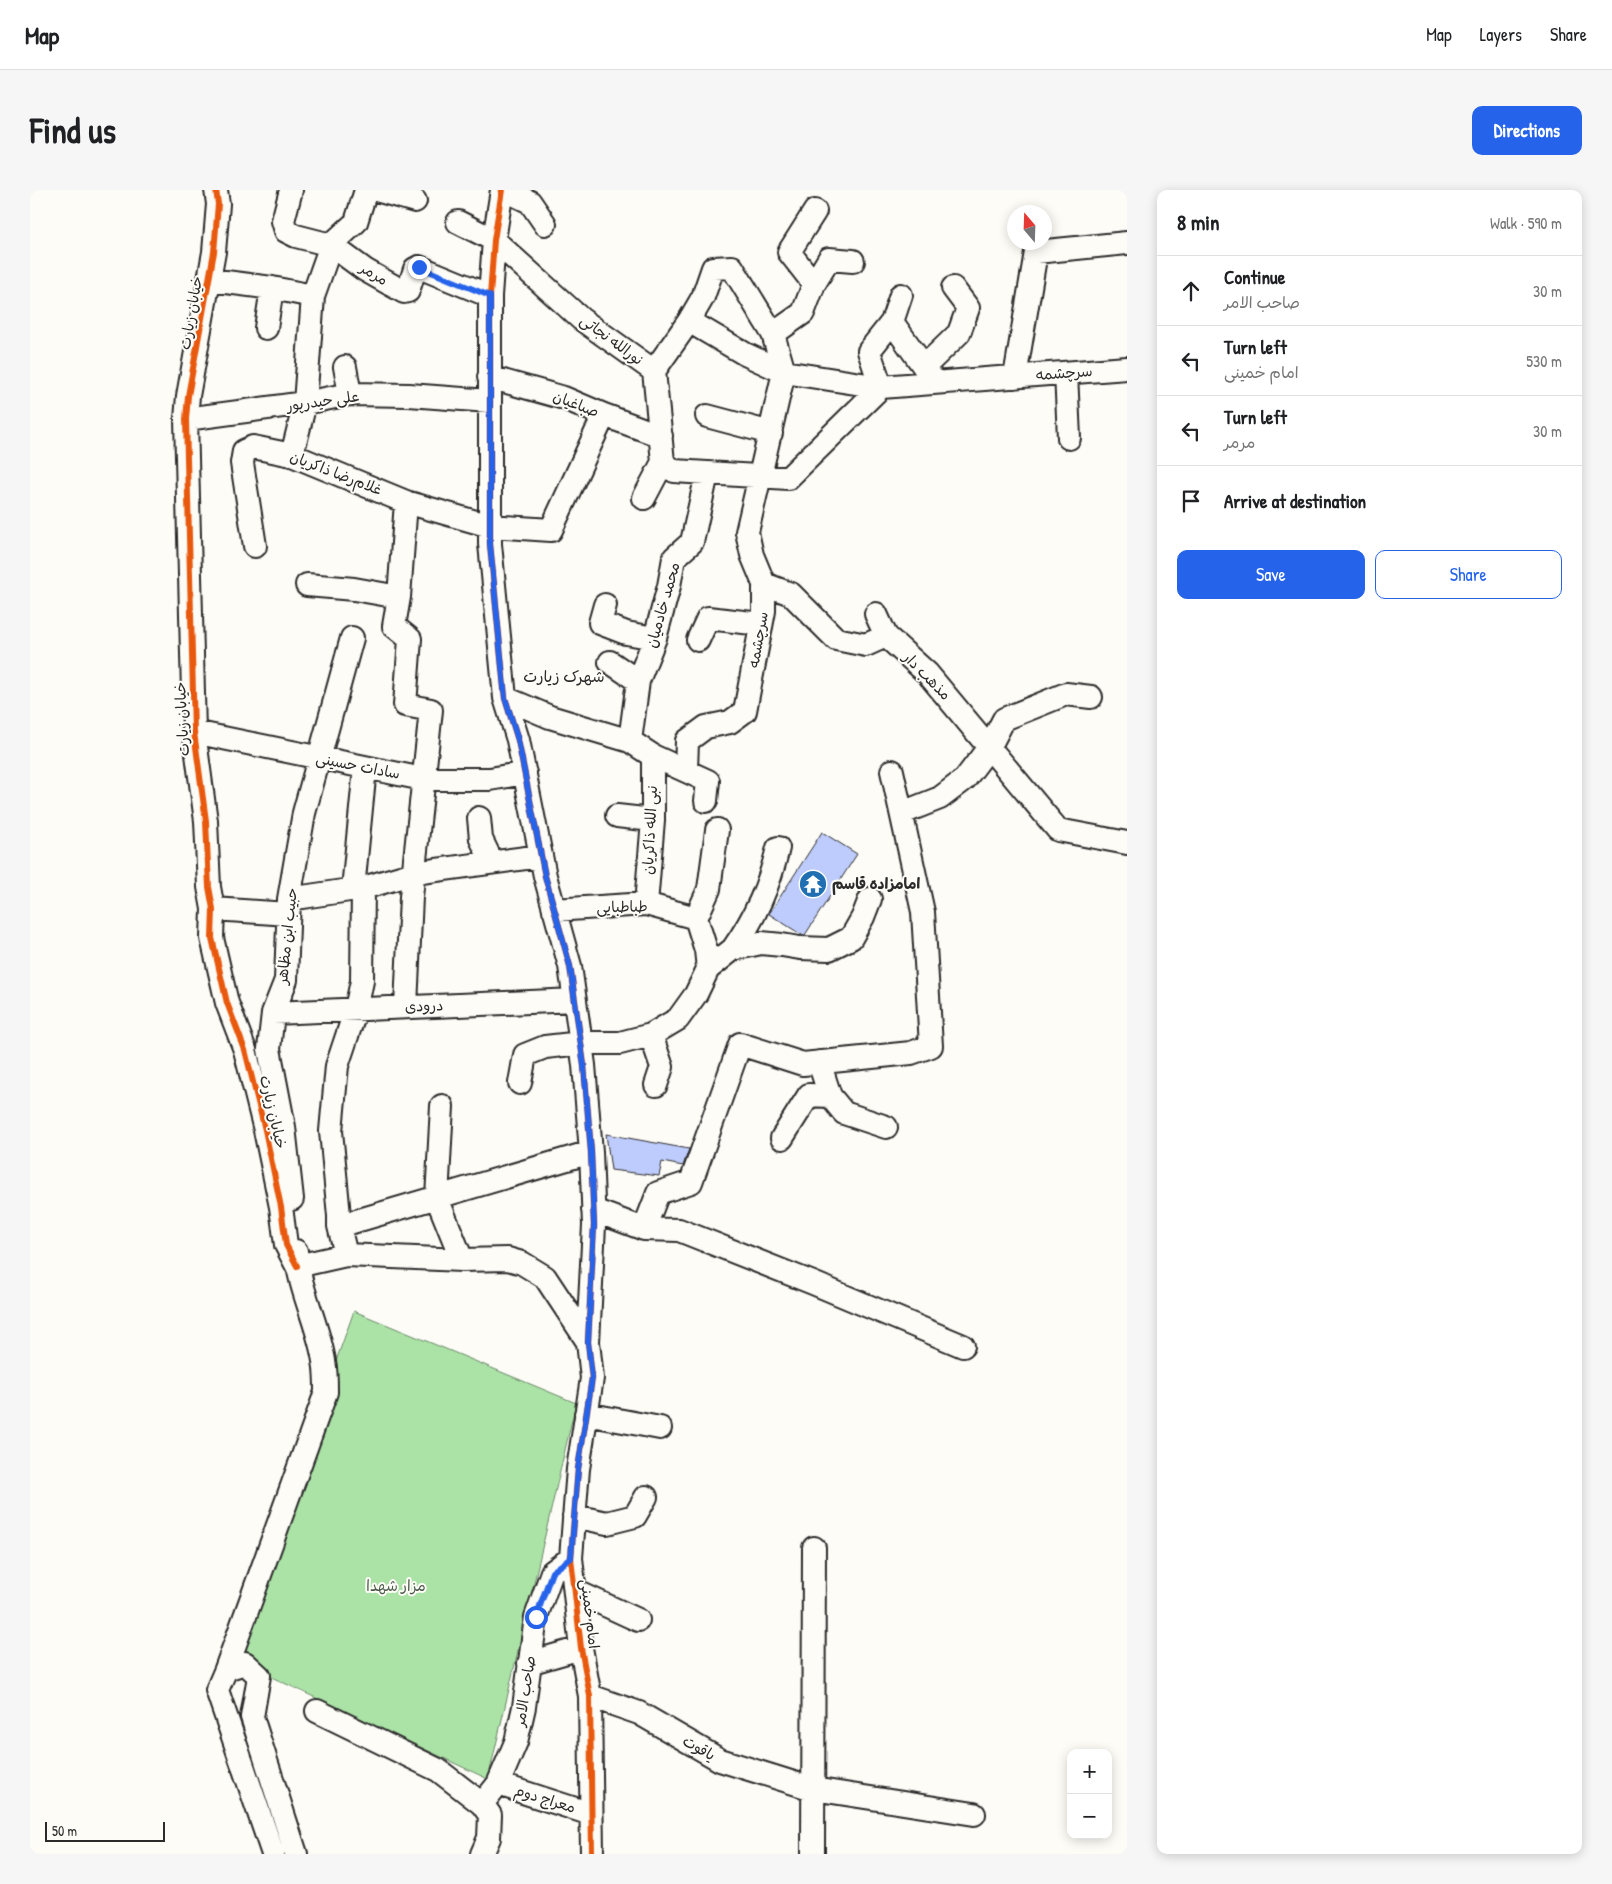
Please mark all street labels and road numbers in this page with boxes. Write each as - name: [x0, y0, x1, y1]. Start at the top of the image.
- street label: مرمر: [355, 256, 392, 290]
- street label: خیابان زیارت: [174, 274, 207, 351]
- street label: نورالله نجاتی: [576, 309, 649, 370]
- street label: سرچشمه: [1035, 360, 1093, 385]
- street label: علی حیدرپور: [284, 385, 361, 416]
- street label: صباغیان: [550, 385, 602, 422]
- street label: غلام‌رضا ذاکریان: [287, 445, 385, 501]
- street label: محمد خادمیان: [640, 560, 685, 650]
- street label: سرچشمه: [742, 610, 773, 670]
- street label: مذهب دار: [898, 646, 956, 704]
- street label: خیابان زیارت: [169, 681, 194, 757]
- street label: سادات حسینی: [314, 747, 402, 784]
- street label: نبی الله ذاکریان: [637, 785, 662, 875]
- street label: حبیب ابن مظاهر: [271, 887, 302, 987]
- street label: طباطبایی: [596, 896, 648, 917]
- street label: درودی: [404, 994, 444, 1017]
- street label: خیابان زیارت: [255, 1073, 292, 1151]
- street label: امام خمینی: [575, 1578, 605, 1650]
- street label: صاحب الامر: [508, 1654, 540, 1730]
- street label: یاقوت: [679, 1730, 719, 1765]
- street label: معراج دوم: [511, 1779, 578, 1820]

